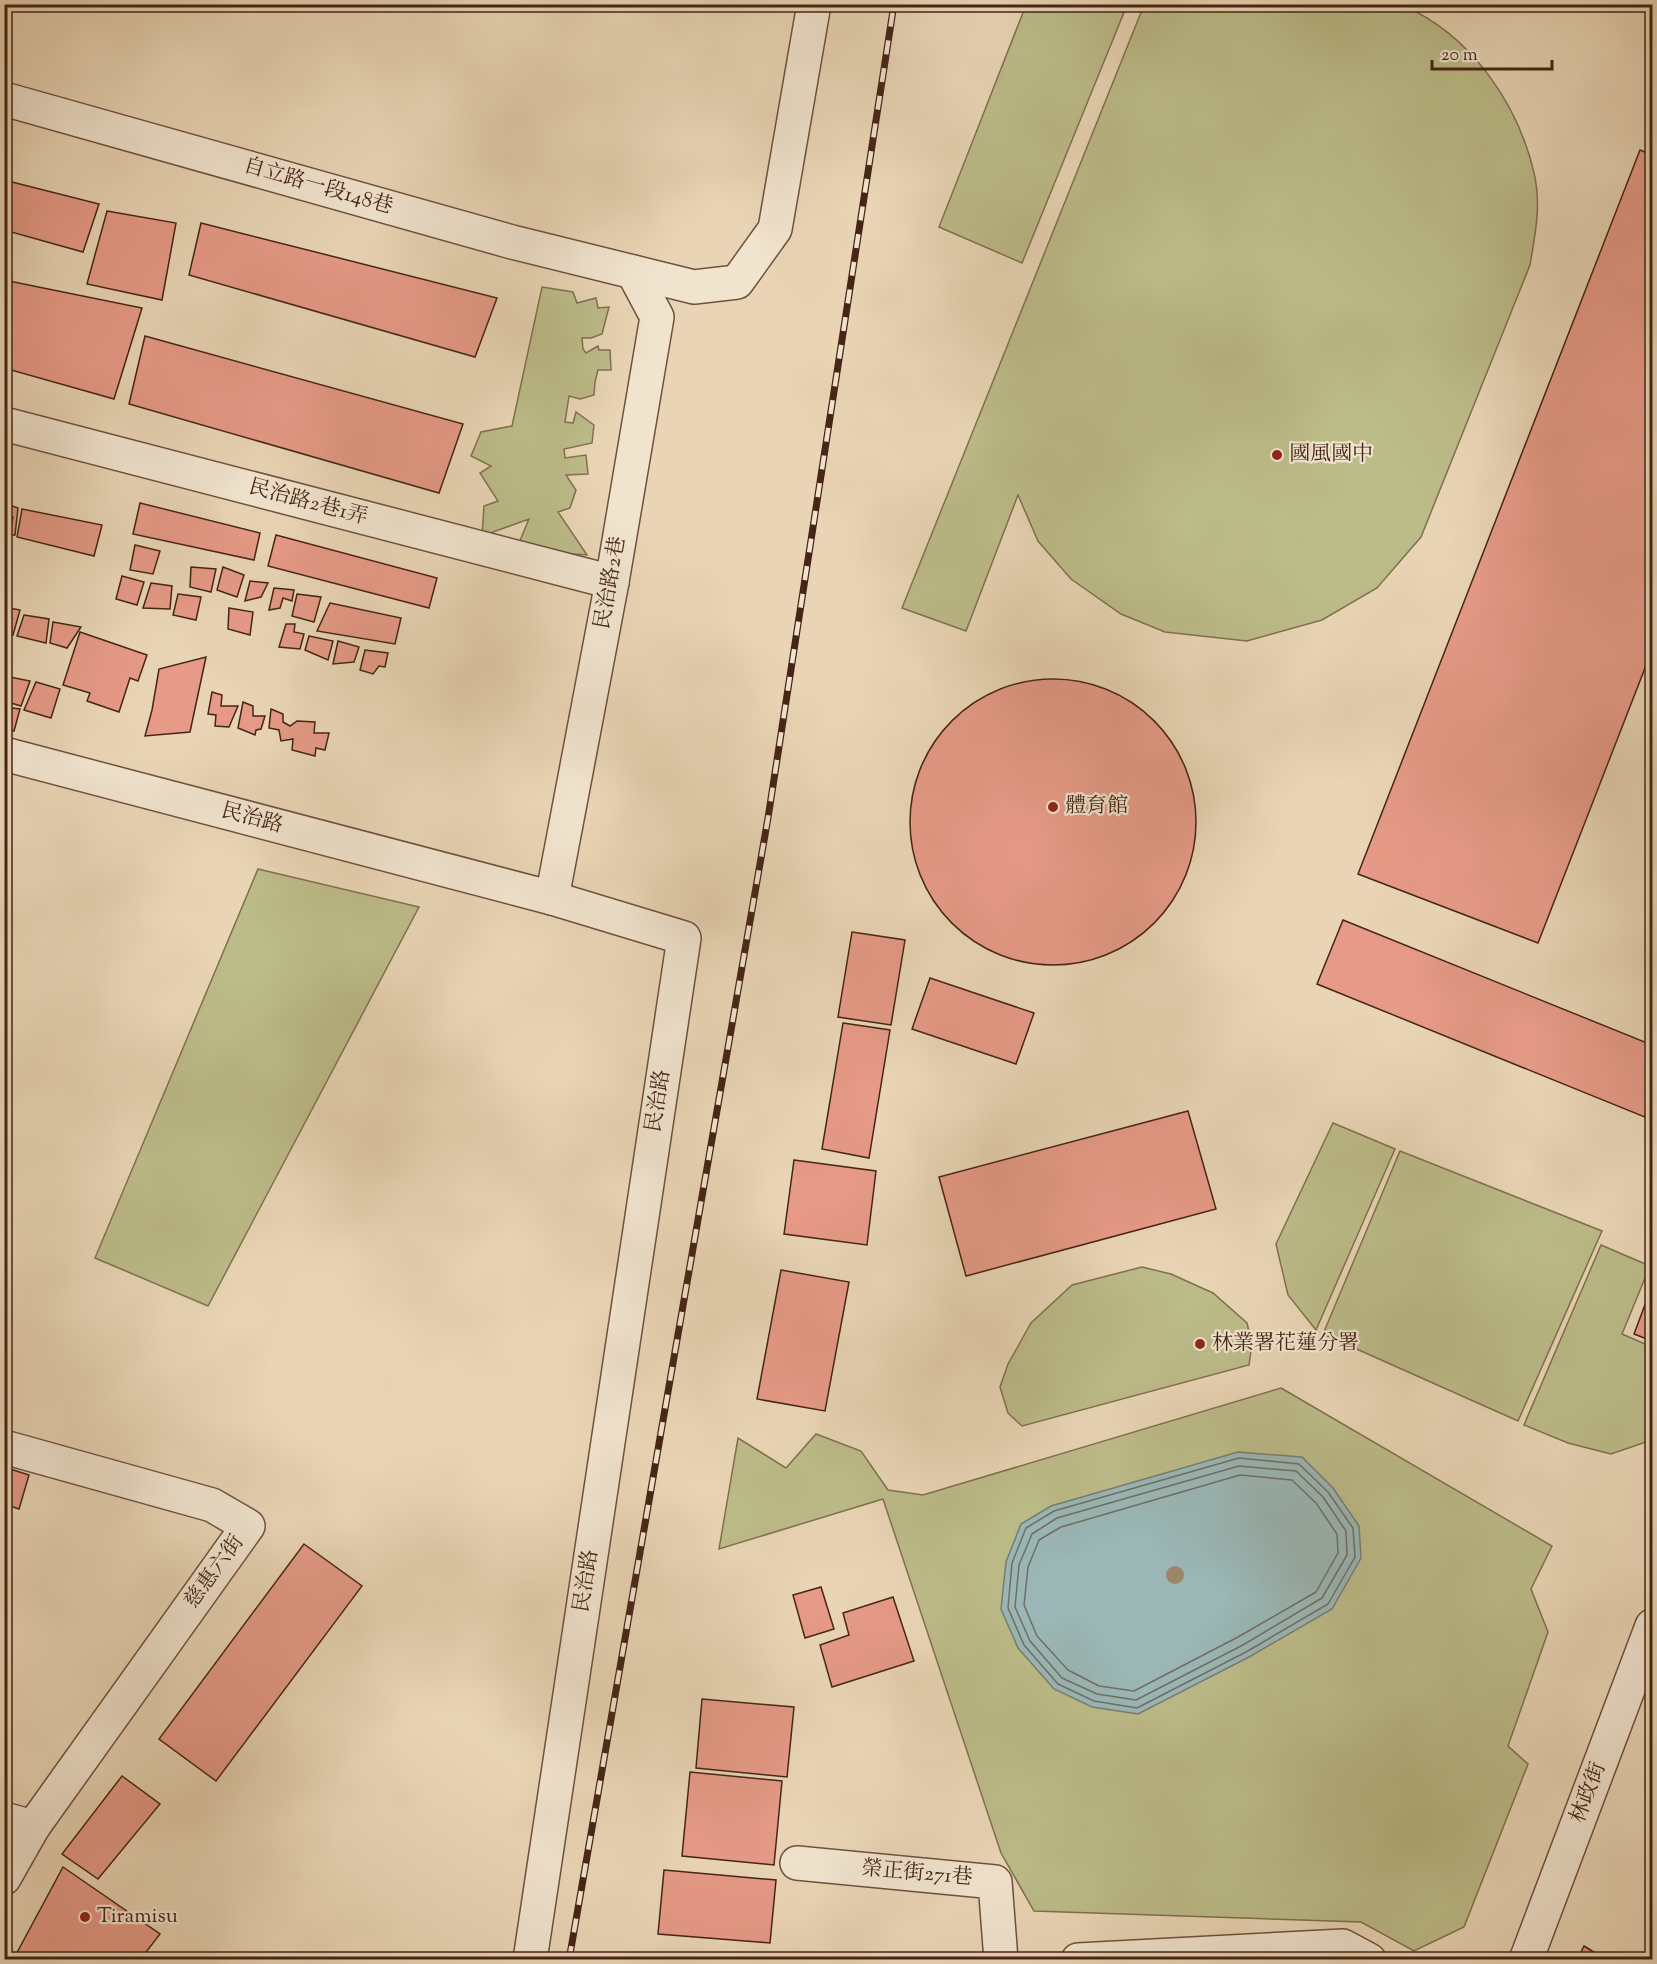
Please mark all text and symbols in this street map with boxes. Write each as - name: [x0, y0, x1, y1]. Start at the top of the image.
- scale bar: [1432, 33, 1552, 71]
- text: 20 m: [1441, 43, 1478, 69]
- street label: 自立路一段148巷: [240, 151, 396, 223]
- place label: 國風國中: [1289, 440, 1373, 470]
- marker: 國風國中: [1270, 448, 1284, 462]
- street label: 民治路2巷1弄: [245, 473, 371, 533]
- street label: 民治路2巷: [588, 534, 634, 632]
- place label: 體育館: [1065, 792, 1128, 822]
- street label: 民治路: [218, 796, 286, 842]
- marker: 體育館: [1046, 800, 1060, 814]
- street label: 民治路: [639, 1068, 679, 1134]
- place label: 林業署花蓮分署: [1212, 1329, 1359, 1359]
- marker: 林業署花蓮分署: [1193, 1337, 1207, 1351]
- street label: 慈惠六街: [178, 1529, 252, 1615]
- street label: 民治路: [567, 1548, 607, 1614]
- street label: 林政街: [1564, 1758, 1614, 1828]
- street label: 榮正街271巷: [860, 1854, 974, 1894]
- place label: Tiramisu: [97, 1902, 178, 1932]
- marker: Tiramisu: [78, 1910, 92, 1924]

